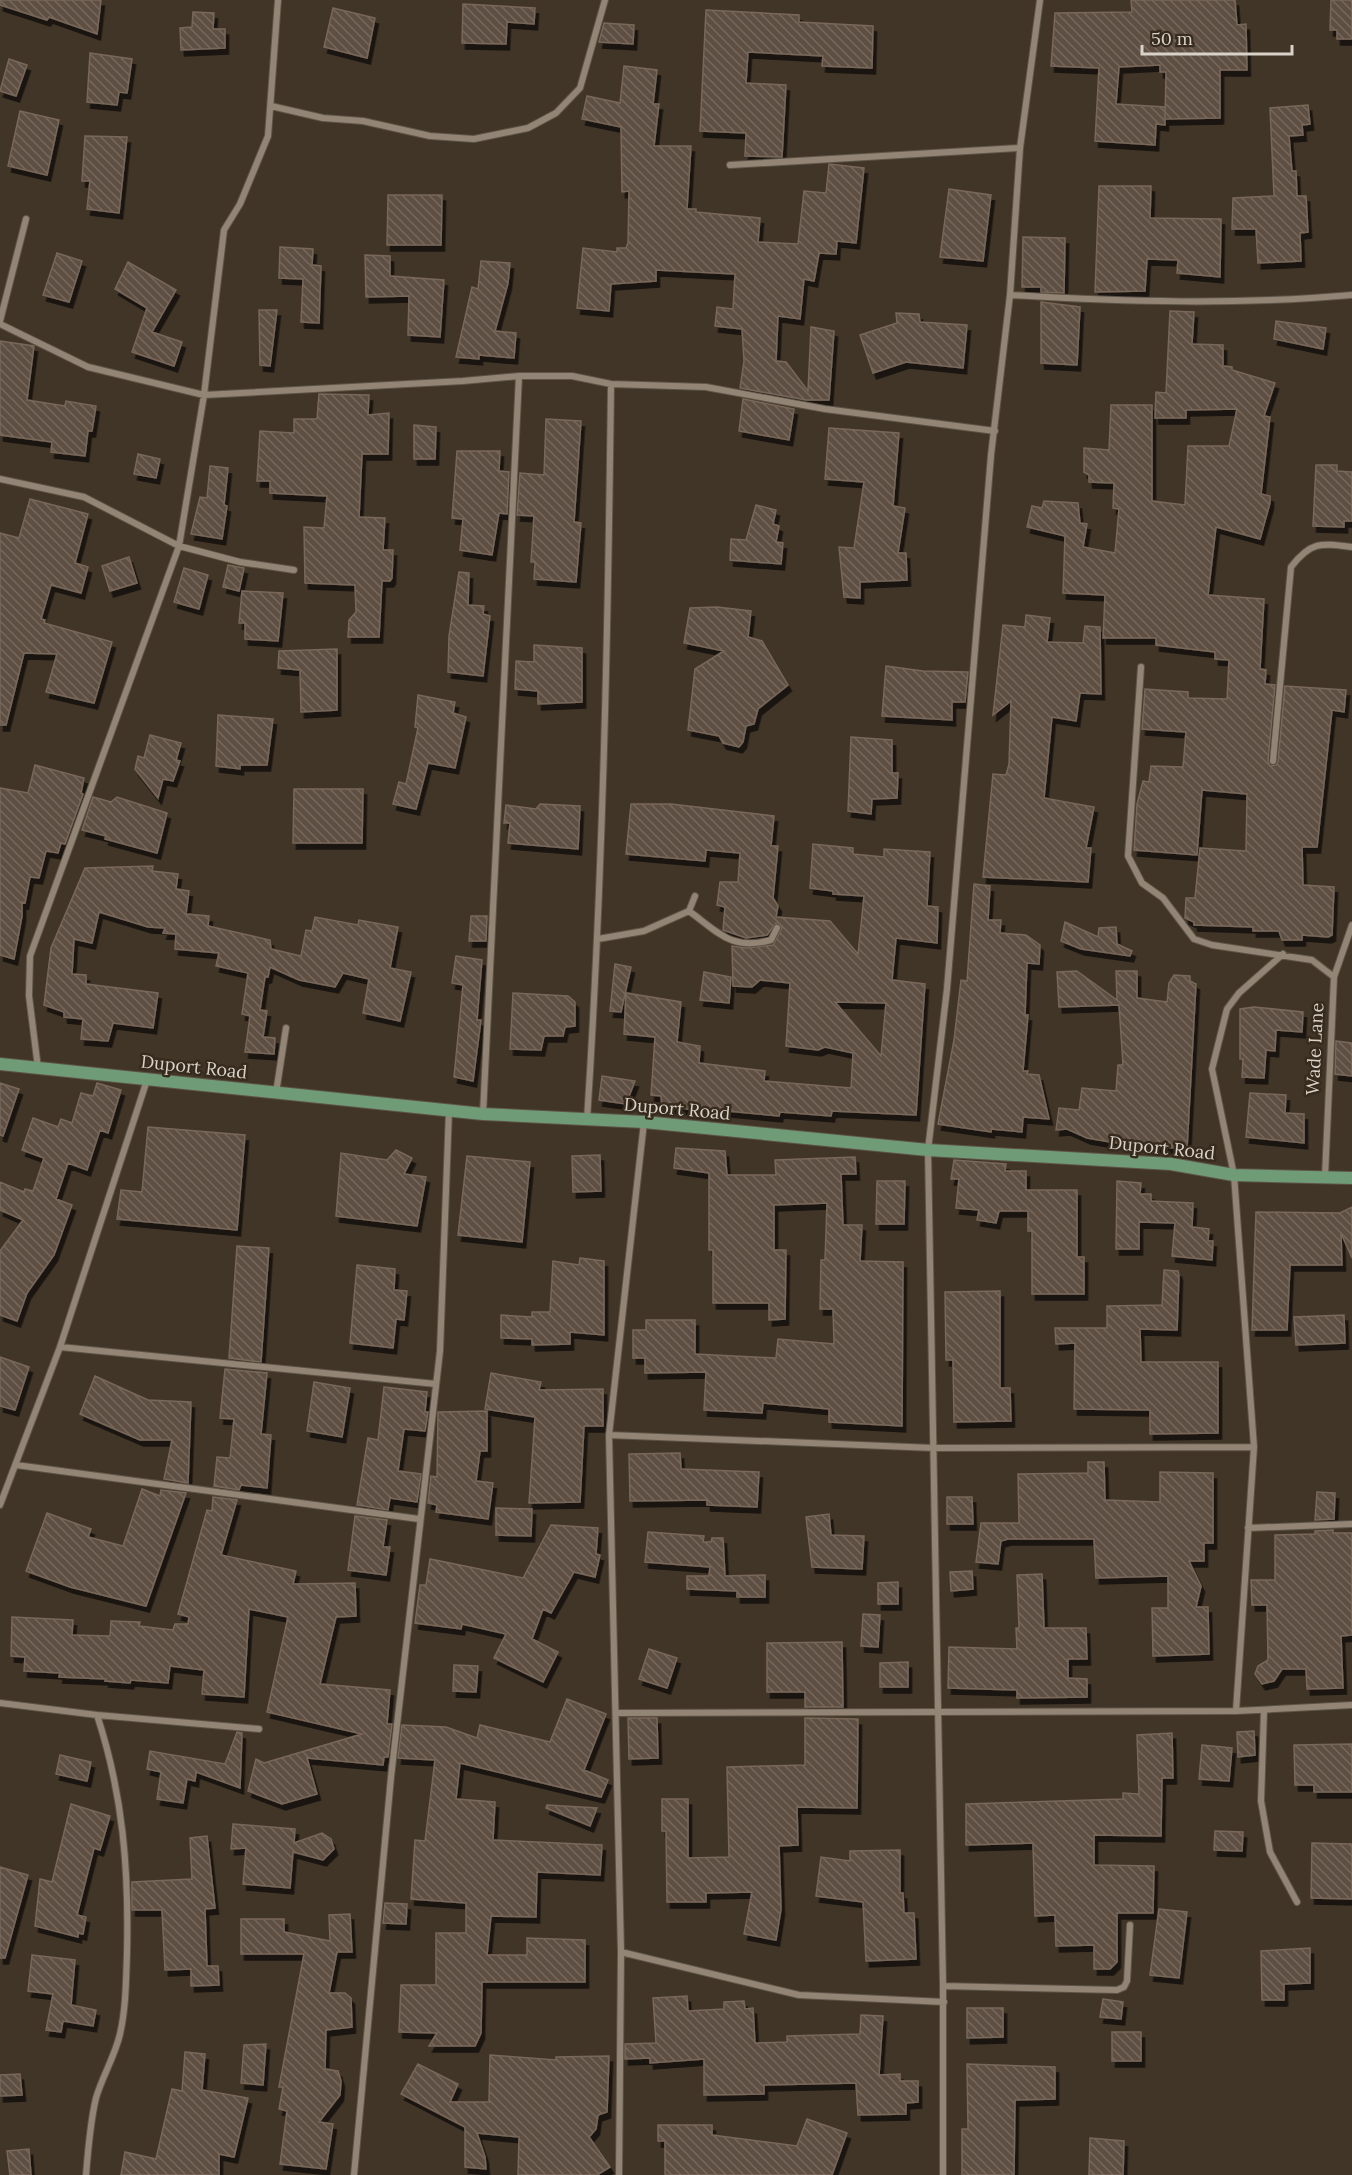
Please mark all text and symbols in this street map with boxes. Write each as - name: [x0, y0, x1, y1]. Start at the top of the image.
- scale bar: [1142, 18, 1292, 56]
- text: 50 m: [1151, 27, 1193, 50]
- street label: Wade Lane: [1301, 1002, 1328, 1096]
- street label: Duport Road: [140, 1049, 249, 1084]
- street label: Duport Road: [623, 1092, 731, 1125]
- street label: Duport Road: [1108, 1130, 1217, 1165]

